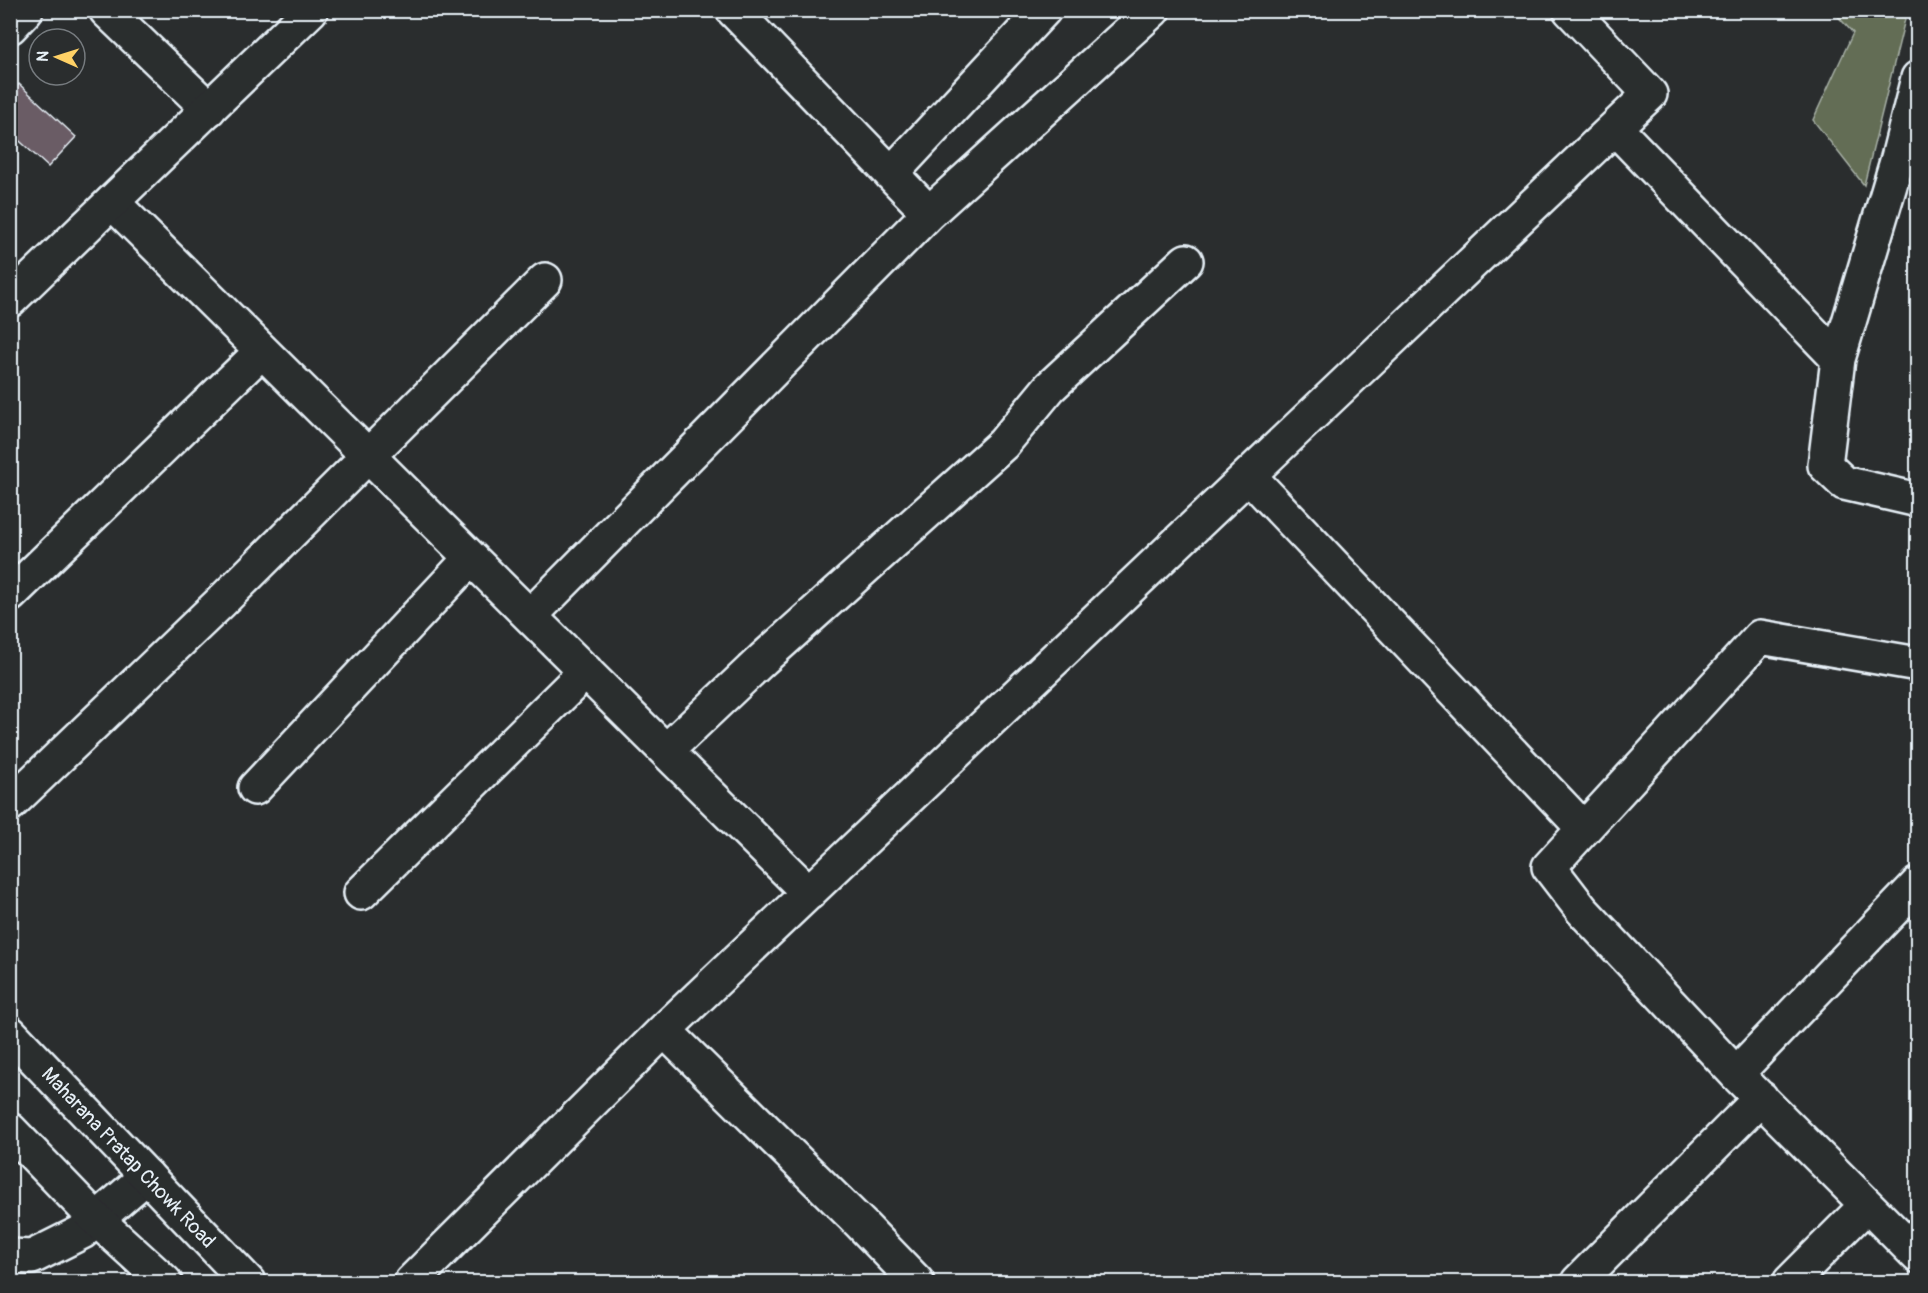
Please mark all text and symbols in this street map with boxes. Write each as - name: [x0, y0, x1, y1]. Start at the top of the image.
- north arrow: [27, 27, 87, 87]
- text: N: [33, 50, 53, 62]
- street label: Maharana Pratap Chowk Road: [36, 1062, 221, 1253]

